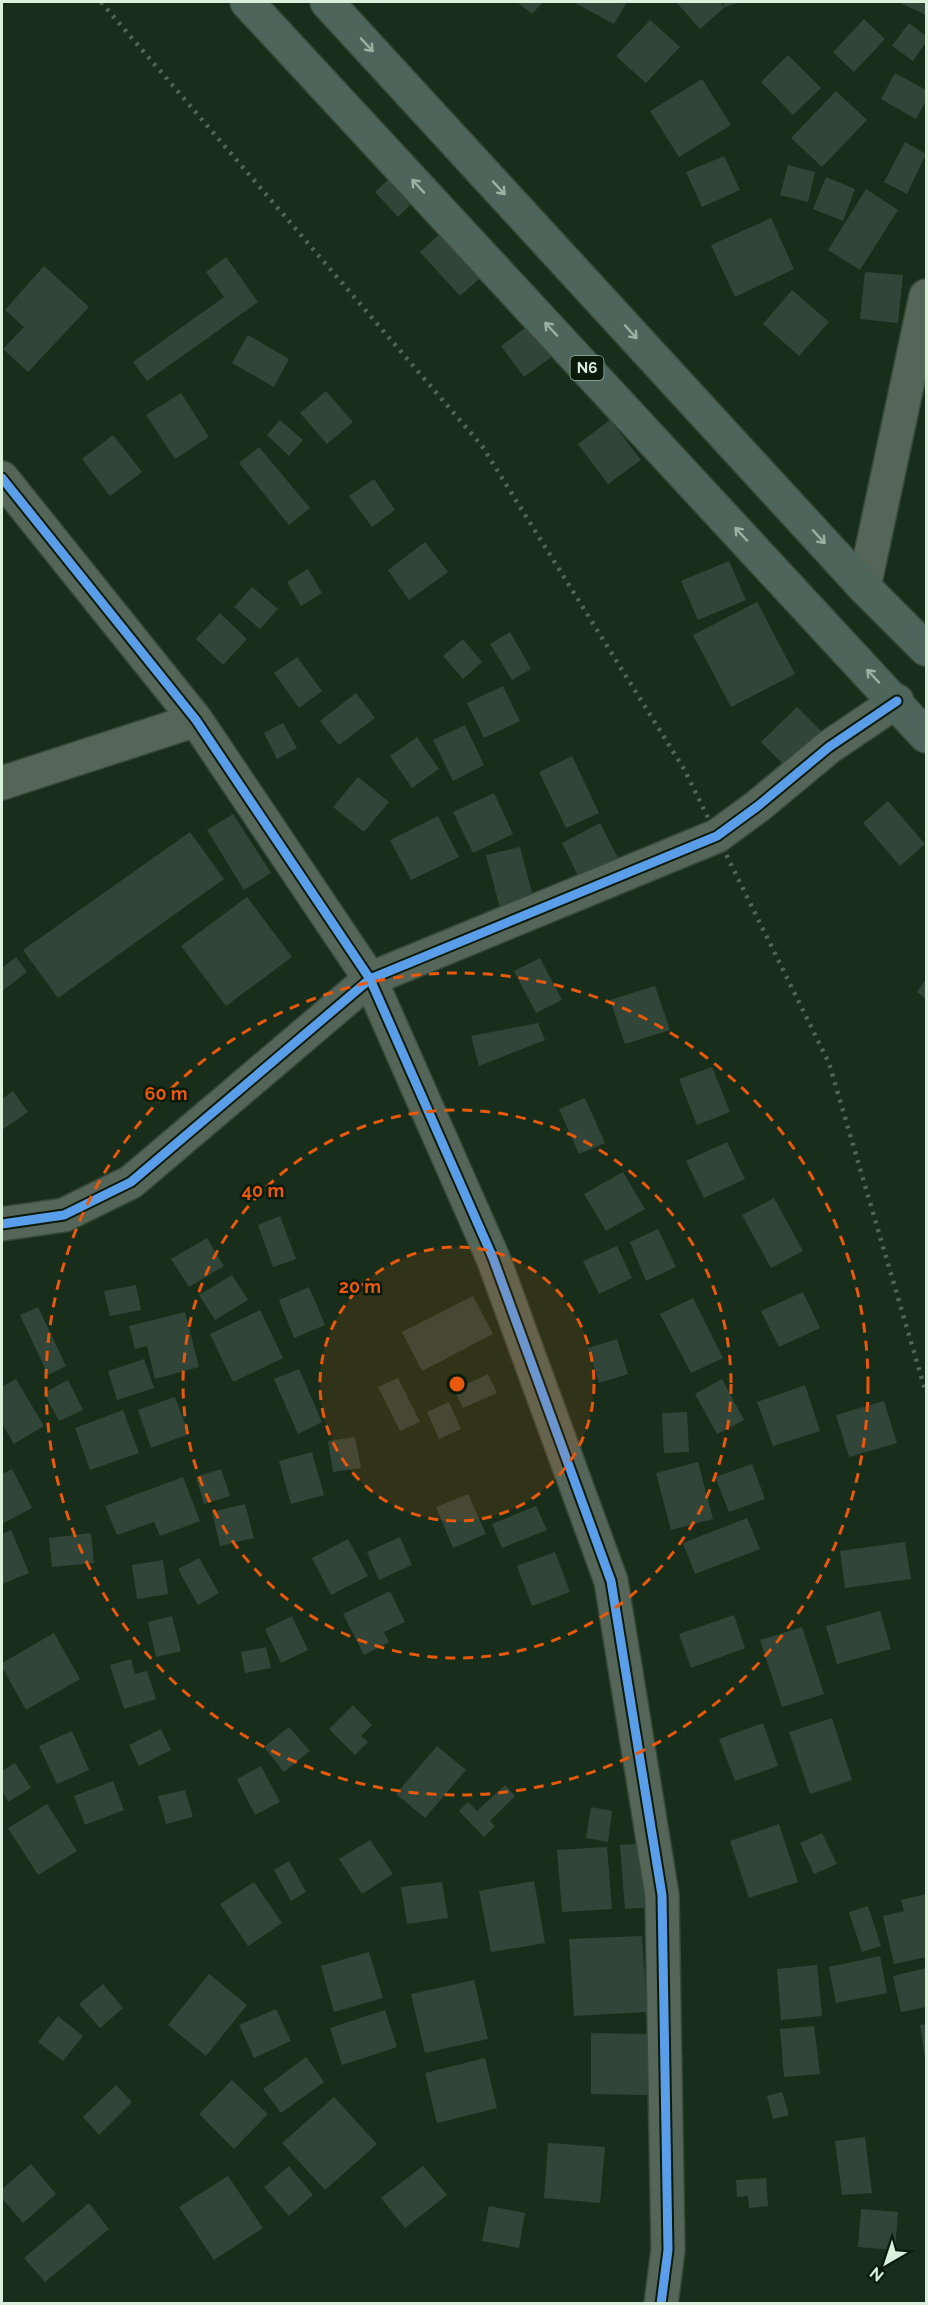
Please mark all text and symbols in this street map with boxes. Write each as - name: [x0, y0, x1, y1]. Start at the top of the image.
- one-way arrow: [360, 37, 374, 52]
- one-way arrow: [412, 179, 426, 194]
- one-way arrow: [492, 180, 506, 195]
- one-way arrow: [544, 322, 558, 337]
- one-way arrow: [624, 324, 638, 339]
- road number: N6: [570, 356, 604, 380]
- one-way arrow: [734, 526, 748, 541]
- one-way arrow: [812, 530, 826, 545]
- one-way arrow: [866, 669, 881, 684]
- text: 60 m: [144, 1083, 188, 1104]
- text: 40 m: [242, 1180, 284, 1201]
- text: 20 m: [339, 1276, 381, 1297]
- centre of rings: [447, 1374, 467, 1394]
- north arrow: [856, 2233, 916, 2293]
- text: N: [866, 2263, 888, 2285]

